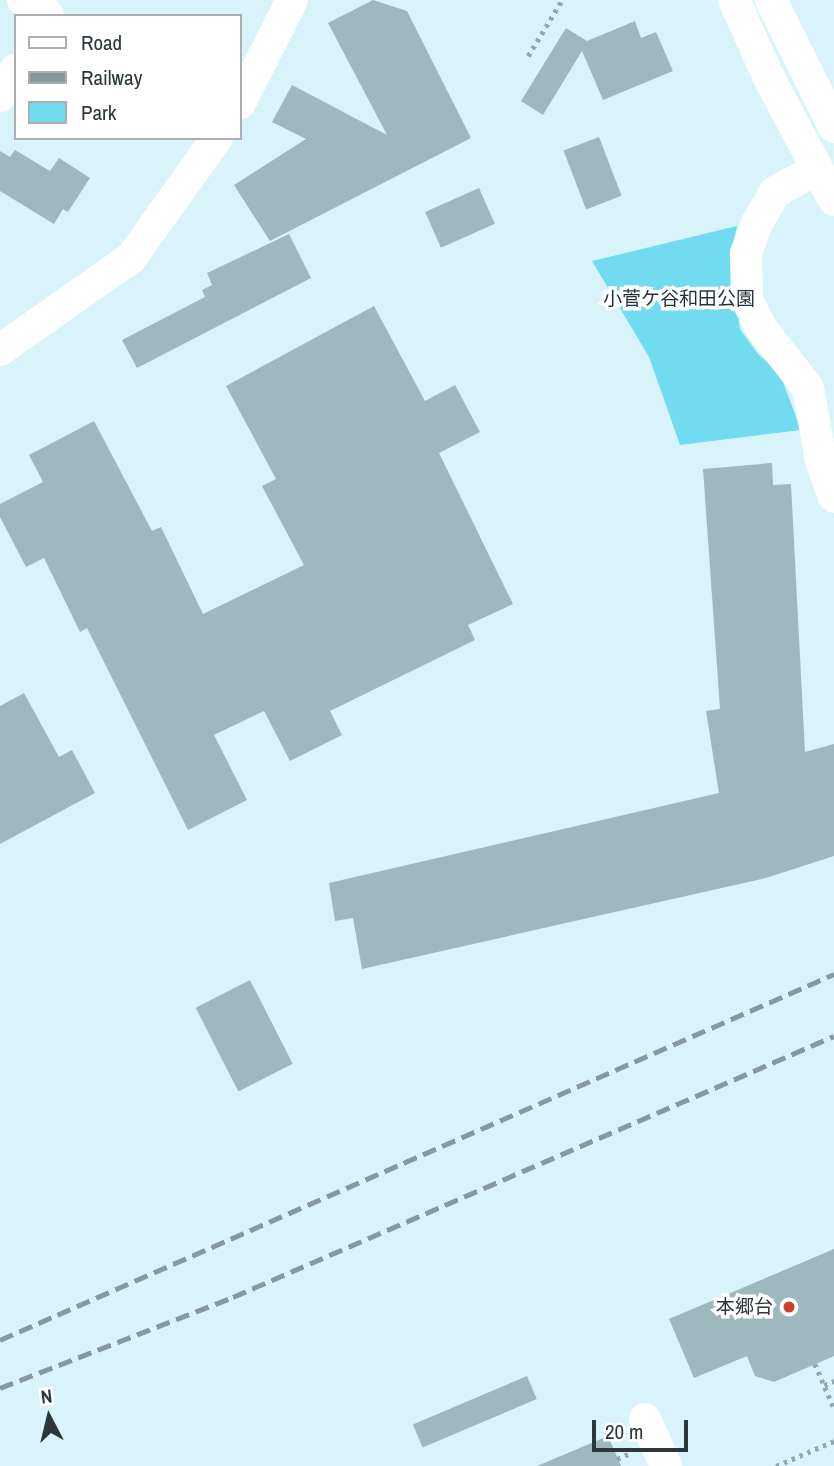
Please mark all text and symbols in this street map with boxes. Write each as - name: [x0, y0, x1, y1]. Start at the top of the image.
- legend: [14, 14, 242, 140]
- text: Road: [81, 28, 122, 57]
- text: Railway: [81, 63, 142, 92]
- text: Park: [81, 98, 116, 127]
- park label: 小菅ケ谷和田公園: [603, 288, 755, 310]
- place label: 本郷台: [716, 1296, 773, 1318]
- marker: 本郷台: [779, 1297, 799, 1317]
- north arrow: [14, 1382, 84, 1452]
- text: N: [39, 1383, 54, 1410]
- scale bar: [596, 1406, 692, 1450]
- text: 20 m: [605, 1417, 643, 1446]

